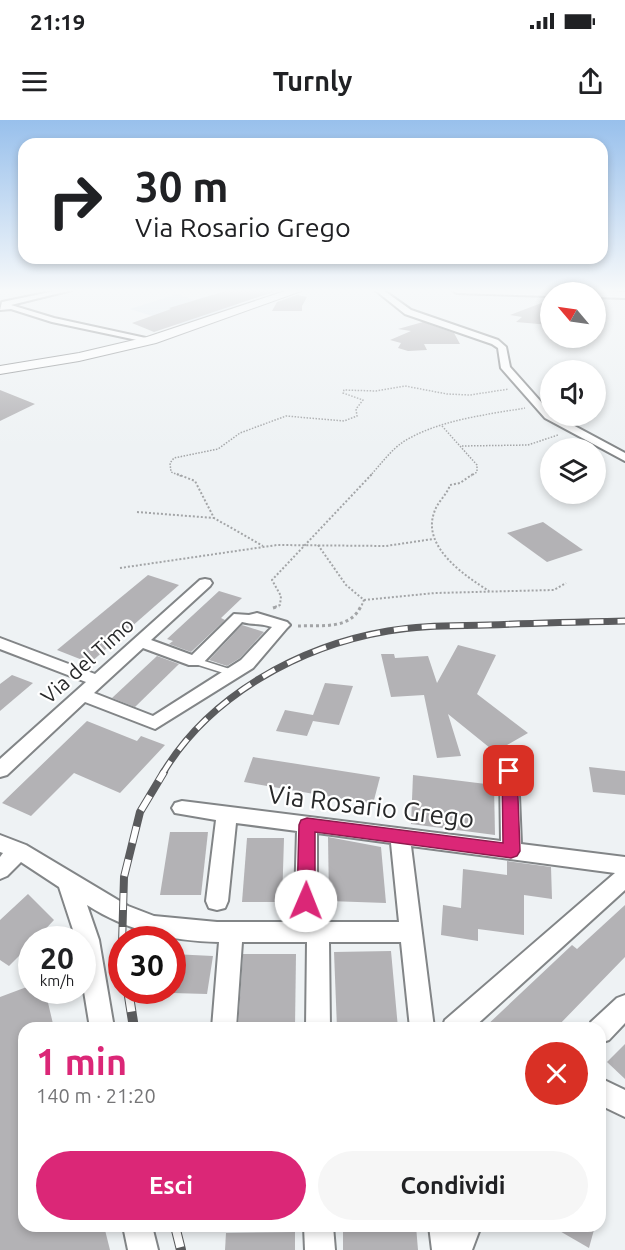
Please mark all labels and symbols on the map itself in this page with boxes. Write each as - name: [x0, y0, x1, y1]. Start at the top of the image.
- north arrow: [540, 282, 606, 348]
- street label: Via del Timo: [36, 612, 138, 708]
- pin: [483, 745, 534, 796]
- street label: Via Rosario Grego: [266, 779, 476, 833]
- position arrow: [274, 869, 338, 933]
- speed limit sign: 30: [108, 926, 186, 1004]

